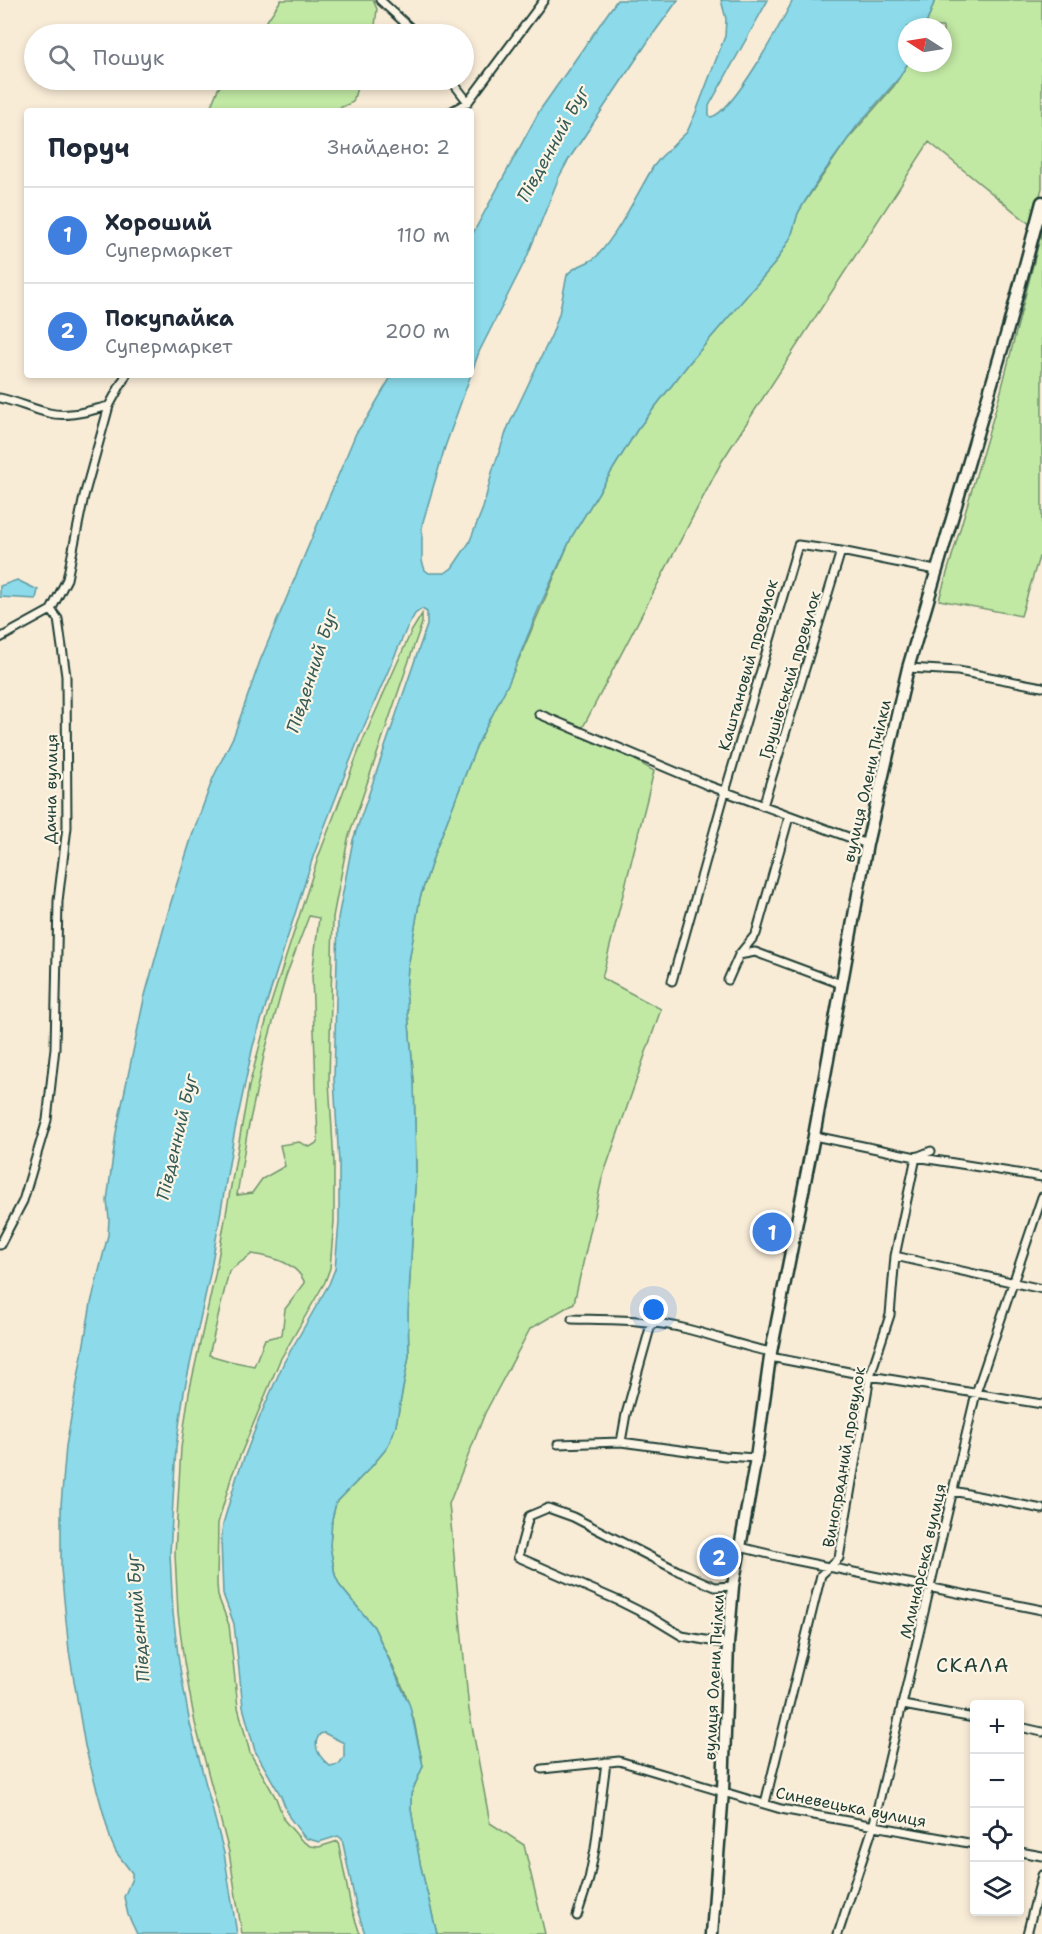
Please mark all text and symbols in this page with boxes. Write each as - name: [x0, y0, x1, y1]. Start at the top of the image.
- north arrow: [898, 18, 952, 72]
- search box: [24, 24, 474, 90]
- icon: search: [45, 41, 78, 74]
- text: Пошук: [93, 43, 164, 72]
- water label: Південний Буг: [511, 81, 595, 206]
- text: Поруч: [48, 130, 130, 165]
- text: Знайдено: 2: [327, 134, 450, 160]
- text: Хороший: [105, 208, 212, 237]
- text: 1: [63, 222, 72, 248]
- text: 110 m: [396, 222, 450, 248]
- text: Супермаркет: [105, 237, 232, 263]
- text: Покупайка: [105, 304, 234, 333]
- text: 2: [61, 318, 75, 344]
- text: 200 m: [385, 318, 450, 344]
- text: Супермаркет: [105, 333, 232, 359]
- street label: Каштановий провулок: [713, 576, 783, 753]
- street label: Грушівський провулок: [754, 588, 826, 762]
- water label: Південний Буг: [281, 605, 344, 736]
- street label: вулиця Олени Пчілки: [838, 698, 896, 864]
- street label: Дачна вулиця: [40, 734, 62, 844]
- water label: Південний Буг: [151, 1071, 203, 1202]
- pin: 1: [752, 1210, 792, 1254]
- your location: [639, 1295, 668, 1324]
- street label: Виноградний провулок: [818, 1364, 870, 1549]
- street label: Млинарська вулиця: [895, 1481, 951, 1641]
- pin: 2: [700, 1534, 738, 1580]
- water label: Південний Буг: [120, 1552, 156, 1683]
- street label: вулиця Олени Пчілки: [699, 1593, 729, 1761]
- district label: СКАЛА: [936, 1652, 1010, 1678]
- map controls: [970, 1700, 1024, 1916]
- button: +: [970, 1700, 1024, 1754]
- button: −: [970, 1754, 1024, 1808]
- street label: Синевецька вулиця: [774, 1782, 928, 1832]
- button: locate: [970, 1808, 1024, 1862]
- button: layers: [970, 1862, 1024, 1916]

